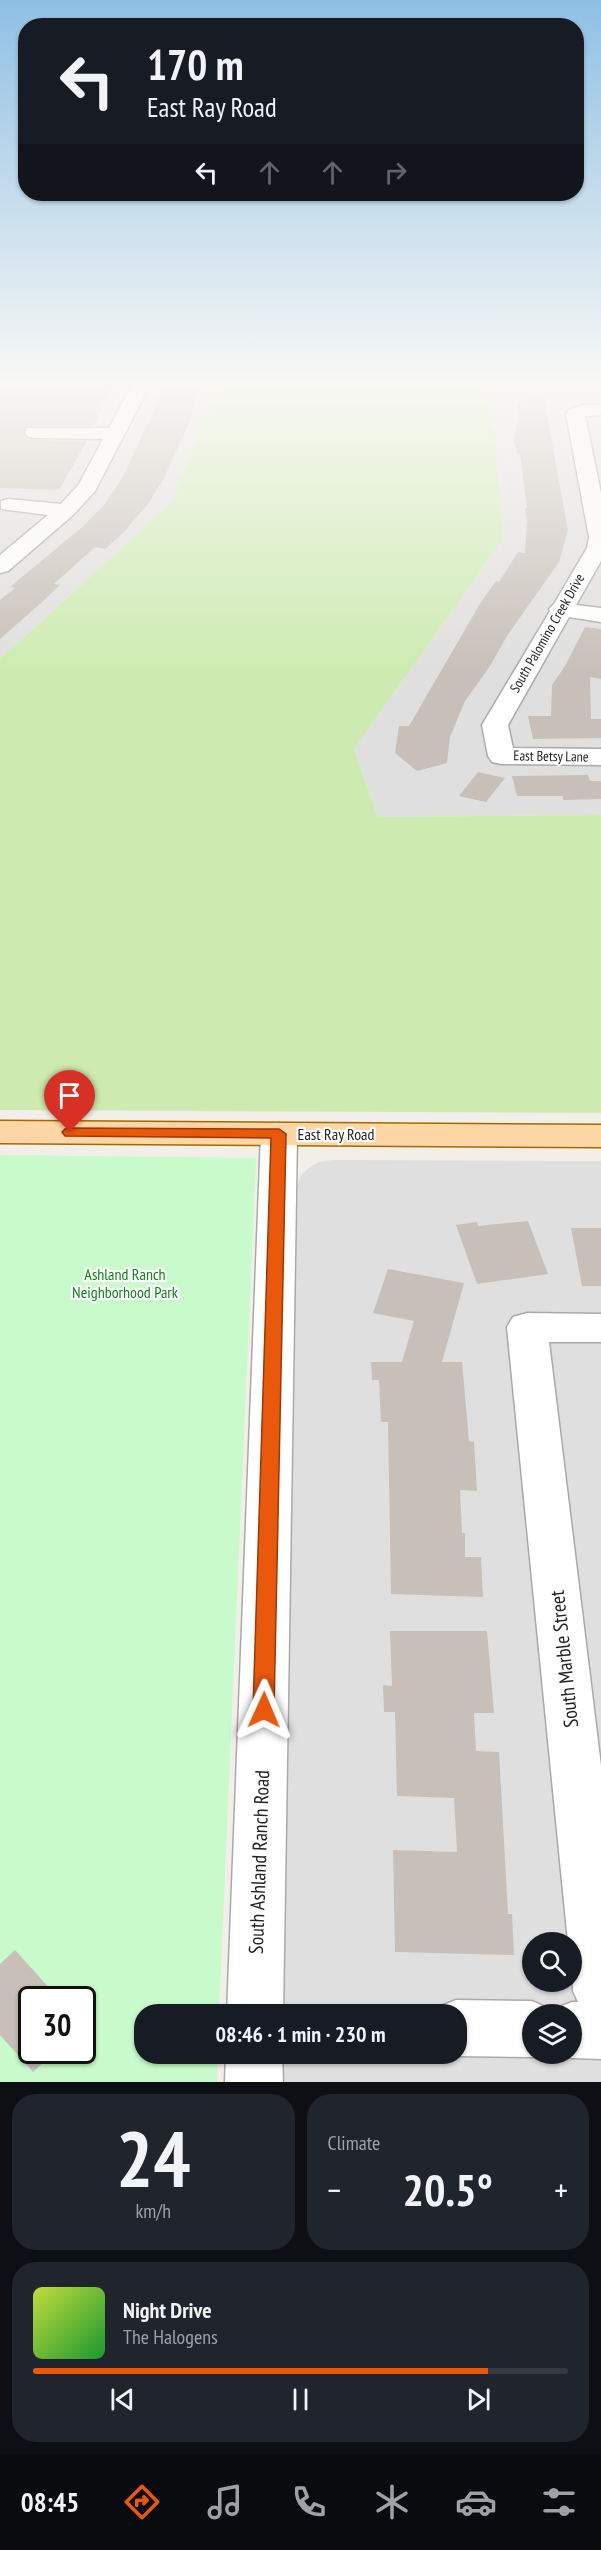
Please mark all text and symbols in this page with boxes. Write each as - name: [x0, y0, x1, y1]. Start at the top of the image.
- text: 170 m: [147, 37, 244, 92]
- icon: left: [48, 42, 126, 120]
- text: East Ray Road: [147, 90, 277, 124]
- icon: left: [190, 156, 223, 189]
- icon: ahead: [253, 156, 286, 189]
- icon: ahead: [316, 156, 349, 189]
- icon: right: [379, 156, 412, 189]
- street label: South Palomino Creek Drive: [506, 570, 588, 696]
- street label: East Betsy Lane: [513, 746, 589, 766]
- pin: [44, 1070, 95, 1132]
- icon: arrive: [53, 1079, 86, 1112]
- street label: East Ray Road: [298, 1124, 374, 1144]
- park label: Ashland Ranch Neighborhood Park: [72, 1264, 179, 1302]
- street label: South Marble Street: [544, 1589, 584, 1729]
- position arrow: [232, 1678, 296, 1742]
- street label: South Ashland Ranch Road: [243, 1770, 275, 1954]
- map controls: [522, 1932, 582, 2064]
- button: search: [522, 1932, 582, 1992]
- speed limit sign: 30: [18, 1986, 96, 2064]
- button: layers: [522, 2004, 582, 2064]
- text: 08:46 · 1 min · 230 m: [215, 2020, 386, 2048]
- text: 24: [116, 2108, 191, 2209]
- text: Climate: [328, 2130, 380, 2156]
- text: 20.5°: [403, 2160, 493, 2218]
- text: −: [328, 2168, 341, 2211]
- text: +: [554, 2168, 568, 2211]
- text: km/h: [136, 2198, 171, 2224]
- text: Night Drive: [123, 2296, 212, 2324]
- text: The Halogens: [123, 2324, 218, 2350]
- icon: previous: [106, 2383, 139, 2416]
- icon: pause: [284, 2383, 317, 2416]
- icon: next: [462, 2383, 495, 2416]
- icon: directions: [121, 2481, 163, 2523]
- icon: music: [204, 2481, 246, 2523]
- icon: phone: [288, 2481, 330, 2523]
- icon: climate: [371, 2481, 413, 2523]
- icon: car: [455, 2481, 497, 2523]
- icon: filters: [538, 2481, 580, 2523]
- text: 08:45: [21, 2485, 79, 2519]

